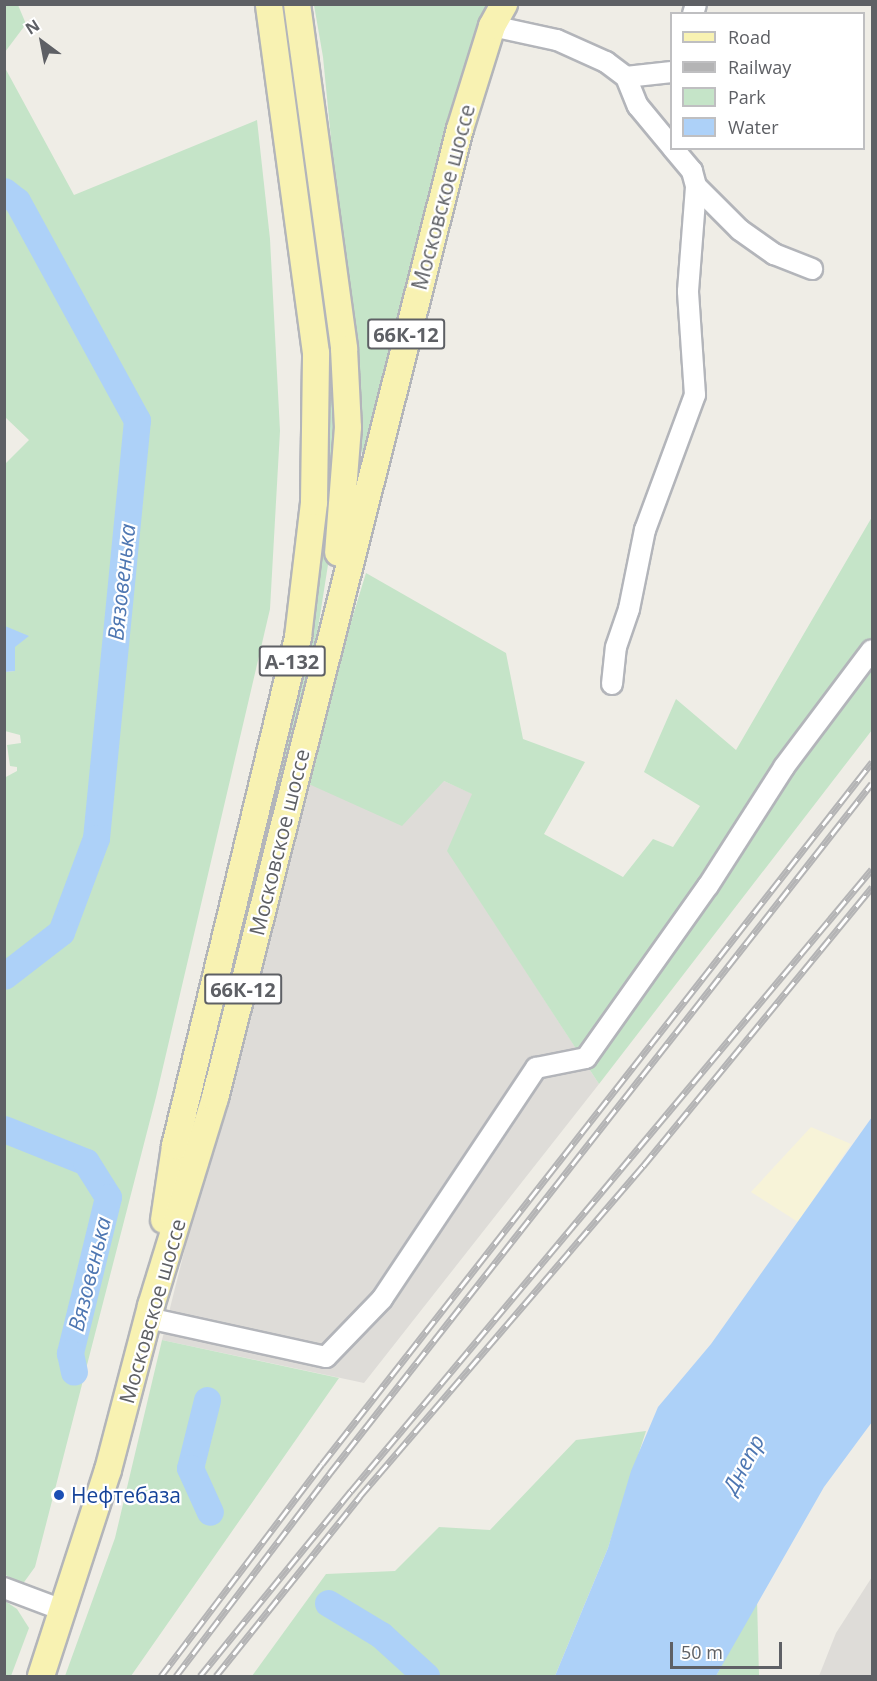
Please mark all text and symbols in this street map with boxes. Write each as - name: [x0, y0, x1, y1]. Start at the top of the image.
- north arrow: [12, 12, 72, 72]
- legend: [670, 12, 865, 150]
- text: N: [21, 14, 44, 40]
- text: Road: [728, 25, 771, 49]
- text: Railway: [728, 55, 791, 79]
- text: Park: [728, 85, 766, 109]
- street label: Московское шоссе: [406, 101, 480, 293]
- text: Water: [728, 115, 779, 139]
- road number: 66К-12: [367, 317, 445, 351]
- water label: Вязовенька: [102, 522, 140, 642]
- road number: А-132: [258, 644, 326, 678]
- street label: Московское шоссе: [244, 746, 314, 938]
- road number: 66К-12: [204, 972, 282, 1006]
- water label: Вязовенька: [62, 1214, 116, 1334]
- street label: Московское шоссе: [114, 1216, 190, 1406]
- water label: Днепр: [716, 1430, 770, 1498]
- place label: Нефтебаза: [71, 1482, 181, 1508]
- marker: Нефтебаза: [52, 1488, 66, 1502]
- scale bar: [673, 1630, 786, 1668]
- text: 50 m: [681, 1640, 723, 1664]

